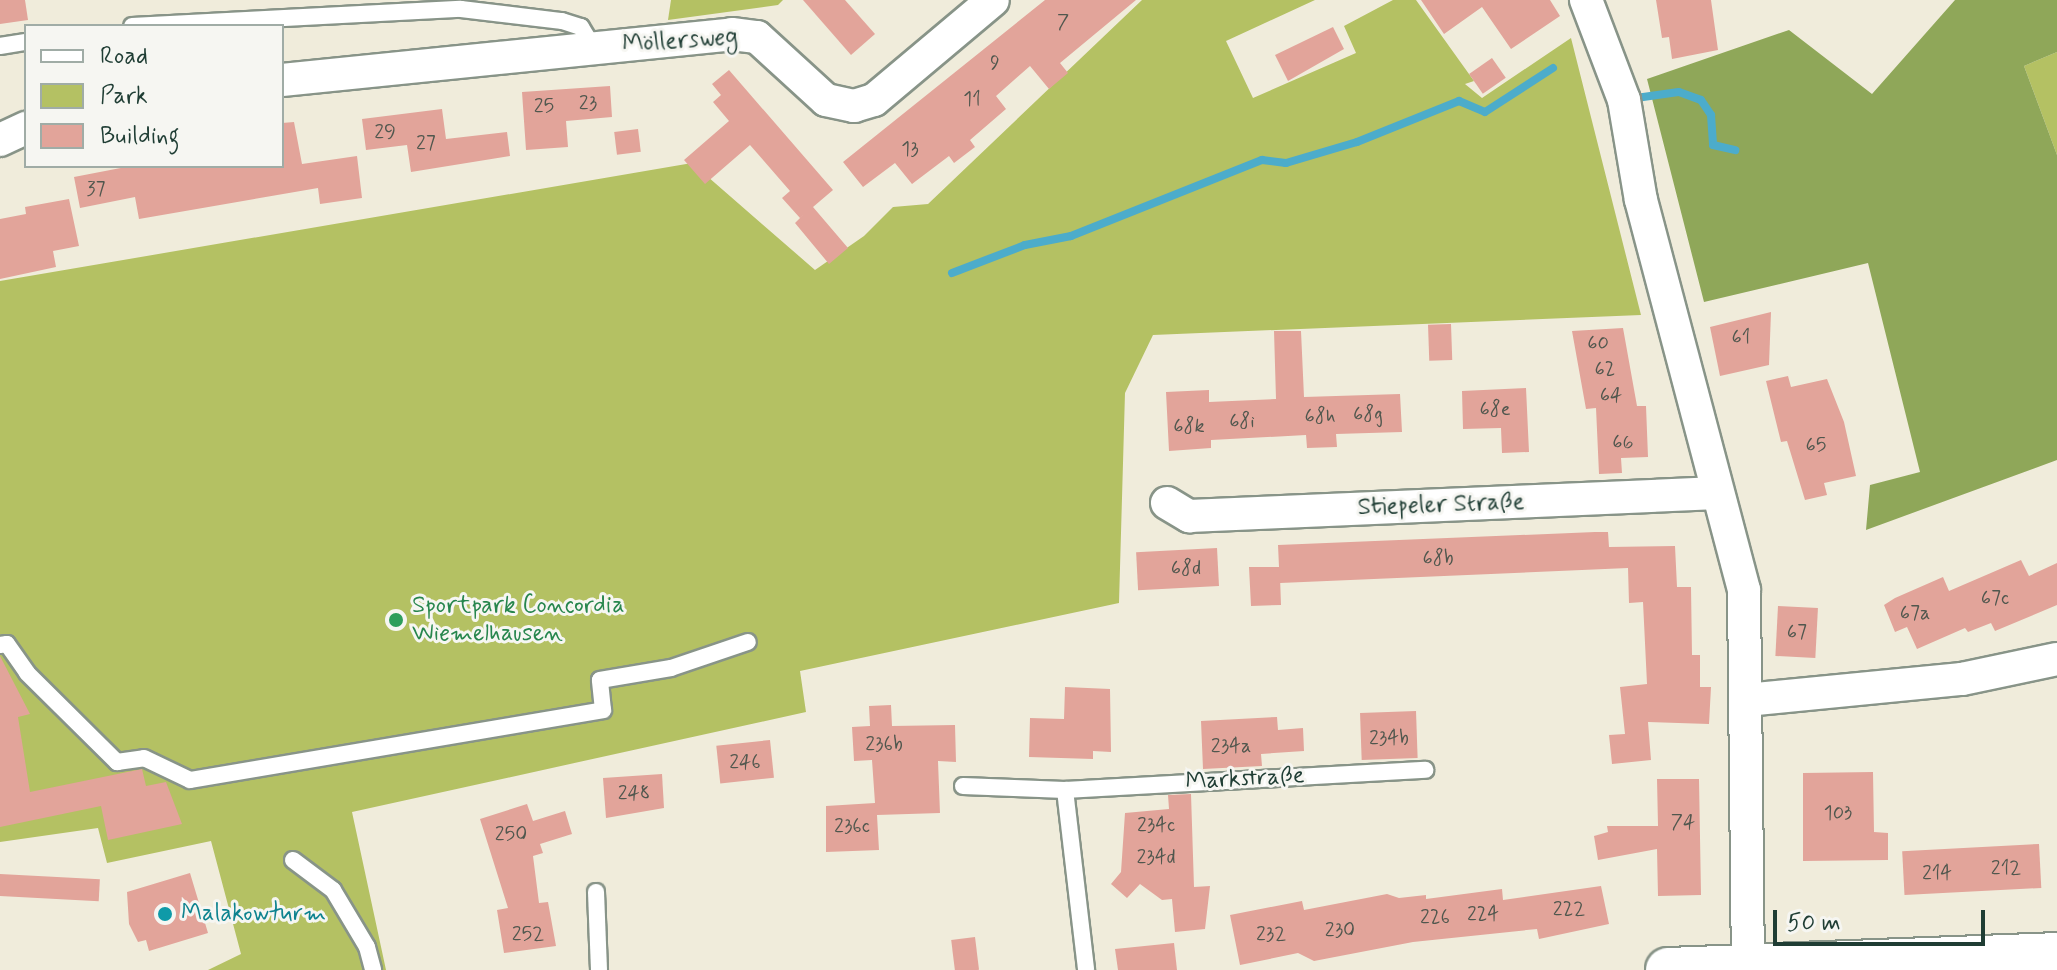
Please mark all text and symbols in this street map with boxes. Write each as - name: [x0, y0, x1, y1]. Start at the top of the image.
- house number: 7: [1057, 10, 1069, 34]
- street label: Möllersweg: [621, 23, 739, 59]
- legend: [24, 24, 284, 168]
- text: Road: [100, 41, 148, 72]
- house number: 9: [990, 51, 1000, 75]
- text: Park: [100, 81, 148, 112]
- house number: 11: [963, 87, 981, 111]
- house number: 23: [579, 91, 597, 115]
- house number: 25: [534, 94, 554, 118]
- house number: 29: [374, 120, 396, 144]
- text: Building: [100, 121, 180, 152]
- house number: 27: [416, 131, 436, 155]
- house number: 13: [901, 137, 919, 161]
- house number: 37: [86, 177, 106, 201]
- house number: 61: [1732, 325, 1750, 349]
- house number: 60: [1587, 331, 1609, 355]
- house number: 62: [1595, 357, 1615, 381]
- house number: 64: [1600, 383, 1622, 407]
- house number: 68e: [1479, 397, 1511, 421]
- house number: 68g: [1353, 402, 1383, 426]
- house number: 68h: [1304, 404, 1336, 428]
- house number: 68i: [1229, 409, 1255, 433]
- house number: 68k: [1173, 414, 1205, 438]
- house number: 66: [1612, 430, 1634, 454]
- house number: 65: [1806, 433, 1826, 457]
- street label: Stiepeler Straße: [1357, 488, 1525, 522]
- house number: 68b: [1422, 546, 1454, 570]
- house number: 68d: [1171, 556, 1201, 580]
- house number: 67c: [1981, 586, 2009, 610]
- place label: Sportpark Concordia Wiemelhausen: [412, 592, 623, 648]
- house number: 67a: [1900, 601, 1930, 625]
- marker: Sportpark Concordia Wiemelhausen: [387, 611, 405, 629]
- house number: 67: [1787, 620, 1807, 644]
- house number: 234b: [1369, 726, 1409, 750]
- house number: 236b: [865, 732, 903, 756]
- house number: 234a: [1211, 734, 1251, 758]
- house number: 246: [729, 750, 761, 774]
- street label: Markstraße: [1185, 761, 1305, 797]
- house number: 248: [618, 781, 650, 805]
- house number: 103: [1824, 801, 1852, 825]
- house number: 74: [1671, 810, 1695, 834]
- house number: 234c: [1137, 813, 1175, 837]
- house number: 236c: [834, 814, 870, 838]
- house number: 250: [495, 822, 527, 846]
- house number: 234d: [1136, 845, 1176, 869]
- house number: 212: [1991, 856, 2021, 880]
- house number: 214: [1922, 861, 1952, 885]
- scale bar: [1777, 894, 1989, 944]
- house number: 222: [1553, 897, 1585, 921]
- place label: Malakowturm: [181, 900, 326, 928]
- house number: 224: [1467, 902, 1499, 926]
- marker: Malakowturm: [156, 905, 174, 923]
- house number: 226: [1420, 905, 1450, 929]
- text: 50 m: [1787, 908, 1841, 939]
- house number: 230: [1325, 918, 1355, 942]
- house number: 252: [512, 922, 544, 946]
- house number: 232: [1256, 922, 1286, 946]

